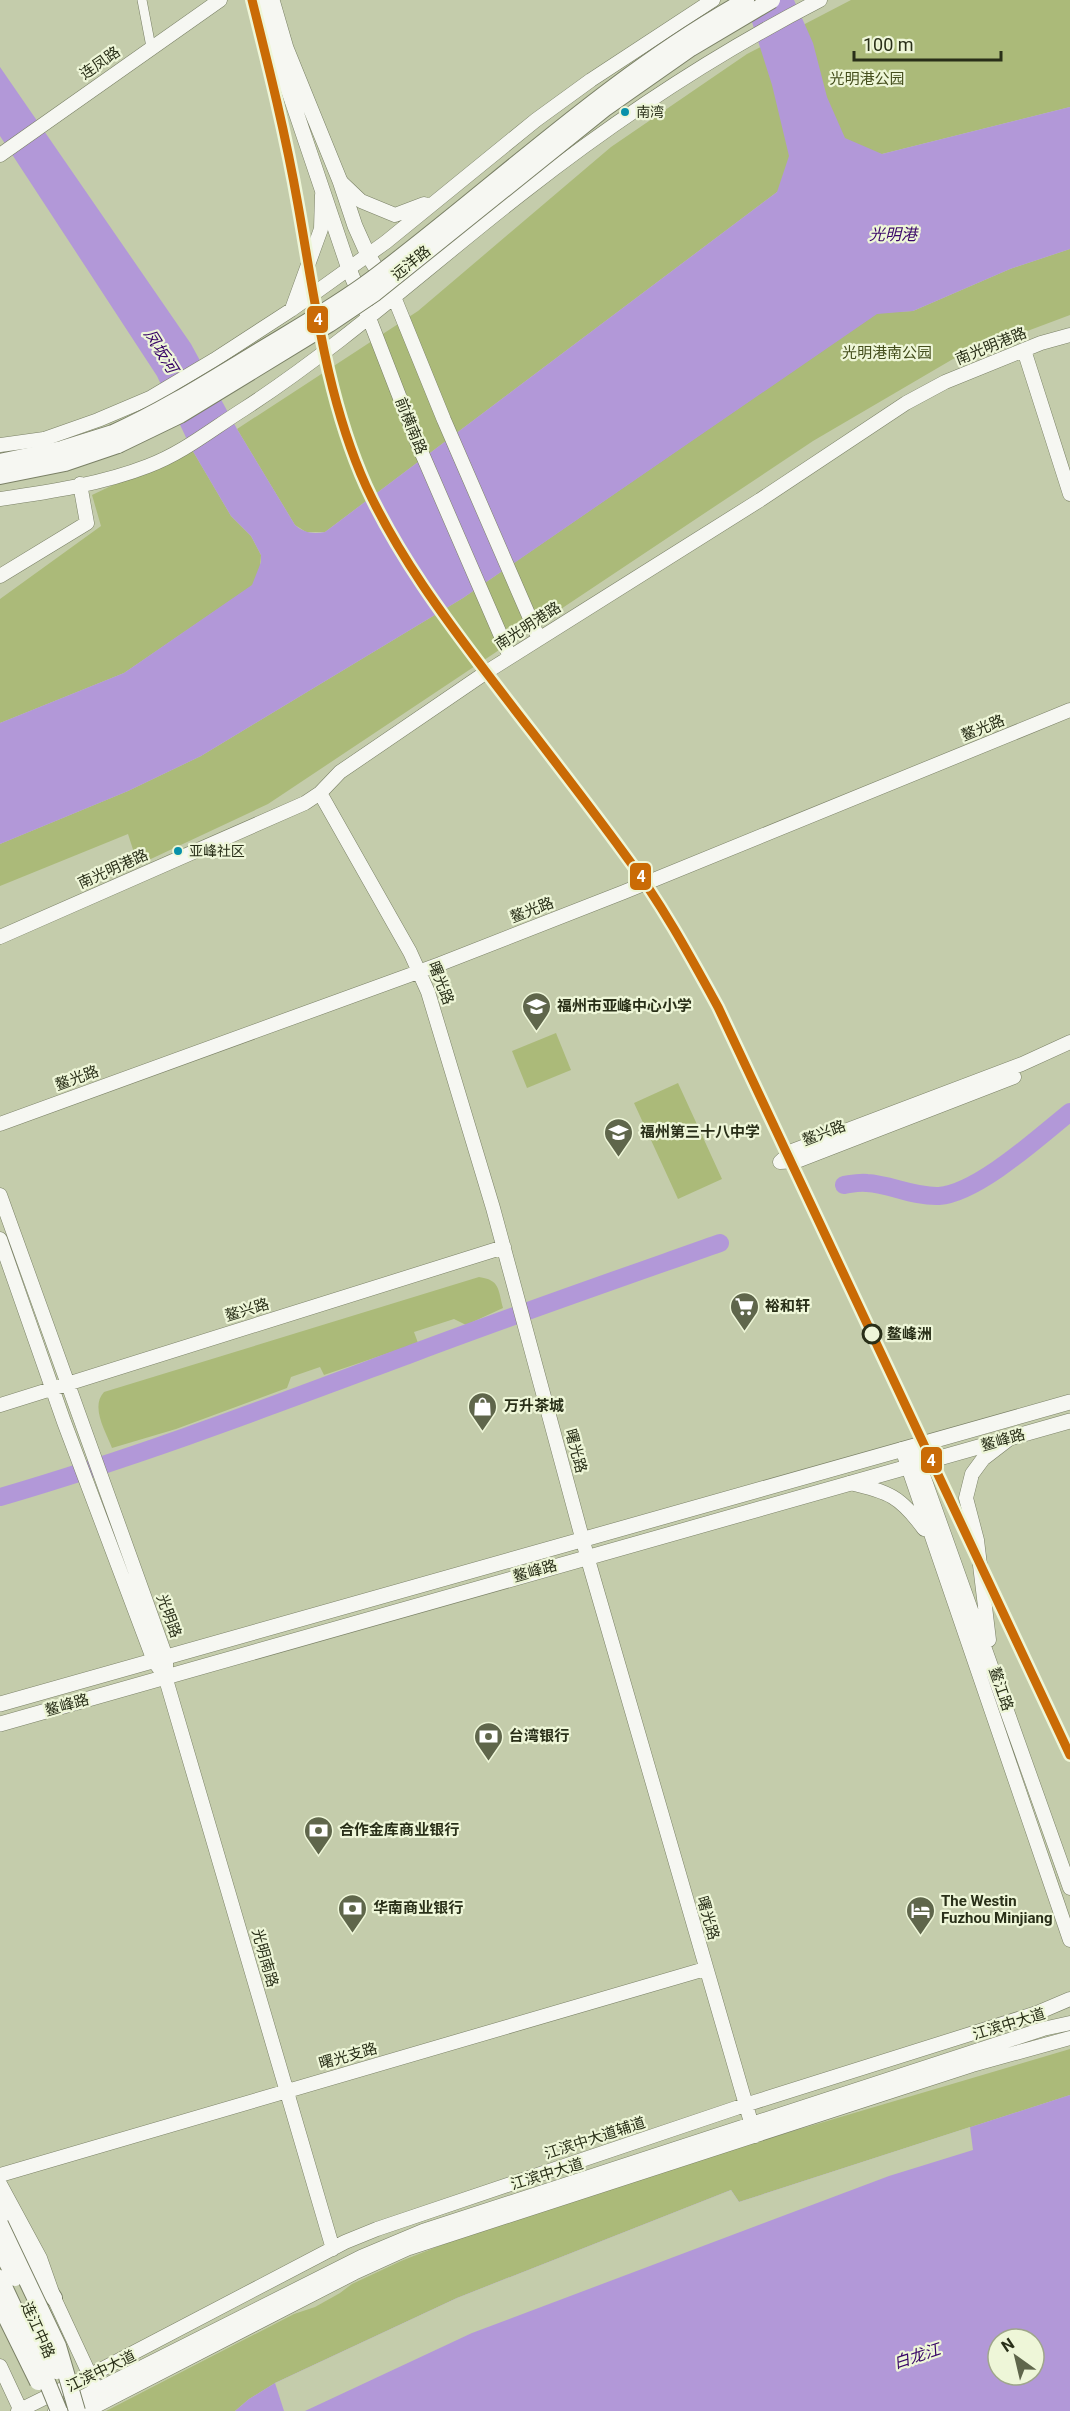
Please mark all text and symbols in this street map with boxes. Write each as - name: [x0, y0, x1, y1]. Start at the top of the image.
- scale bar: [854, 24, 1001, 62]
- text: 100 m: [863, 34, 914, 55]
- street label: 连凤路: [76, 43, 124, 83]
- park label: 光明港公园: [829, 70, 905, 88]
- place label: 南湾: [636, 104, 664, 120]
- marker: 南湾: [619, 106, 631, 118]
- water label: 光明港: [869, 225, 919, 244]
- street label: 远洋路: [388, 242, 434, 284]
- line badge: 4: [306, 305, 329, 334]
- text: 4: [313, 310, 323, 329]
- street label: 南光明港路: [953, 324, 1029, 368]
- water label: 凤坂河: [140, 326, 183, 379]
- park label: 光明港南公园: [842, 344, 932, 362]
- street label: 前横南路: [391, 395, 431, 457]
- street label: 南光明港路: [492, 598, 564, 654]
- street label: 鳌光路: [959, 711, 1007, 745]
- place label: 亚峰社区: [189, 843, 245, 859]
- marker: 亚峰社区: [172, 845, 184, 857]
- street label: 南光明港路: [75, 846, 151, 892]
- line badge: 4: [629, 862, 652, 891]
- text: 4: [636, 867, 646, 886]
- street label: 鳌光路: [508, 894, 556, 926]
- street label: 曙光路: [425, 959, 457, 1007]
- school or university icon: 福州市亚峰中心小学: [520, 990, 552, 1032]
- place label: 福州市亚峰中心小学: [557, 997, 692, 1015]
- street label: 鳌光路: [53, 1062, 101, 1094]
- school or university icon: 福州第三十八中学: [603, 1116, 635, 1158]
- street label: 鳌兴路: [800, 1117, 848, 1149]
- place label: 福州第三十八中学: [640, 1123, 760, 1141]
- supermarket icon: 裕和轩: [728, 1290, 760, 1332]
- street label: 鳌兴路: [223, 1295, 271, 1325]
- place label: 裕和轩: [765, 1297, 810, 1315]
- marker: 鳌峰洲: [862, 1324, 882, 1344]
- place label: 鳌峰洲: [887, 1325, 932, 1343]
- shop icon: 万升茶城: [467, 1390, 499, 1432]
- place label: 万升茶城: [504, 1397, 564, 1415]
- street label: 鳌峰路: [979, 1425, 1027, 1455]
- street label: 曙光路: [561, 1427, 591, 1475]
- line badge: 4: [920, 1446, 943, 1474]
- text: 4: [926, 1451, 936, 1470]
- street label: 鳌峰路: [511, 1556, 559, 1586]
- street label: 光明路: [153, 1592, 185, 1640]
- street label: 鳌江路: [985, 1665, 1017, 1713]
- street label: 鳌峰路: [43, 1690, 91, 1720]
- bank icon: 台湾银行: [472, 1720, 504, 1762]
- place label: 台湾银行: [509, 1727, 569, 1745]
- bank icon: 合作金库商业银行: [302, 1814, 334, 1856]
- place label: 合作金库商业银行: [339, 1821, 459, 1839]
- bank icon: 华南商业银行: [336, 1892, 368, 1934]
- place label: The Westin Fuzhou Minjiang: [941, 1892, 1053, 1927]
- street label: 曙光路: [693, 1894, 723, 1942]
- hotel icon: The Westin Fuzhou Minjiang: [904, 1894, 936, 1936]
- place label: 华南商业银行: [373, 1899, 463, 1917]
- street label: 光明南路: [248, 1927, 282, 1989]
- street label: 江滨中大道: [970, 2004, 1048, 2044]
- street label: 曙光支路: [317, 2039, 379, 2073]
- street label: 江滨中大道辅道: [542, 2113, 648, 2163]
- street label: 江滨中大道: [508, 2154, 586, 2194]
- street label: 连江中路: [18, 2299, 58, 2361]
- north arrow: [986, 2327, 1046, 2387]
- text: N: [998, 2334, 1018, 2356]
- water label: 白龙江: [891, 2339, 945, 2372]
- street label: 江滨中大道: [63, 2346, 139, 2396]

